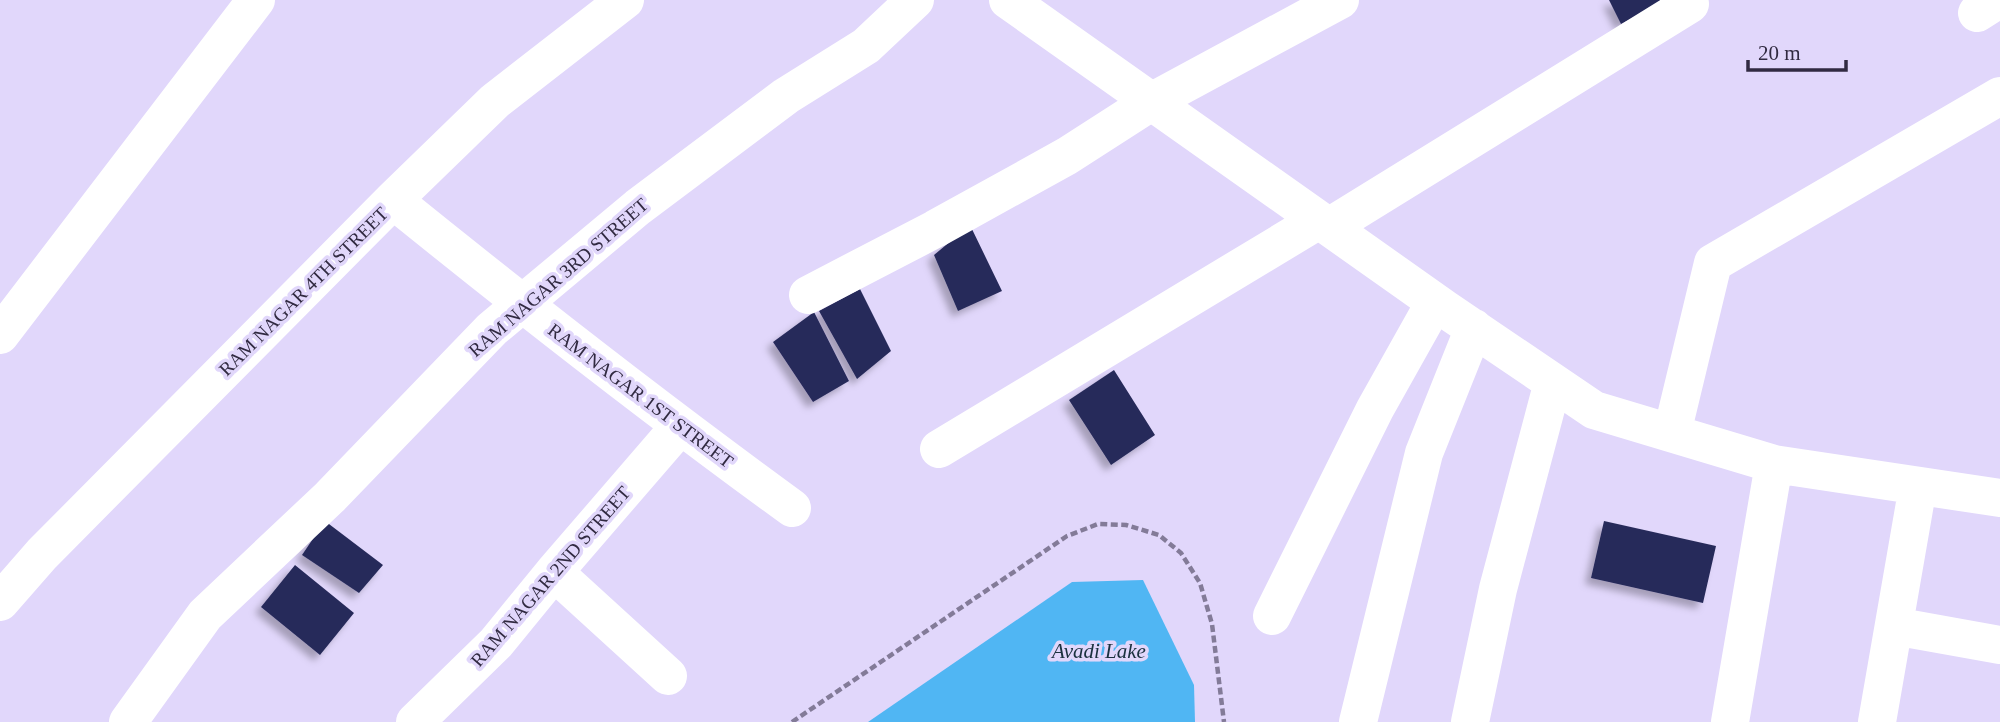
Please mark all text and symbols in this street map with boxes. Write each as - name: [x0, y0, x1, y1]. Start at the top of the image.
- scale bar: [1748, 28, 1846, 72]
- text: 20 m: [1758, 41, 1801, 65]
- street label: RAM NAGAR 3RD STREET: [464, 194, 653, 361]
- street label: RAM NAGAR 4TH STREET: [215, 202, 392, 380]
- street label: RAM NAGAR 1ST STREET: [544, 319, 738, 472]
- street label: RAM NAGAR 2ND STREET: [466, 482, 635, 671]
- water label: Avadi Lake: [1050, 639, 1146, 663]

